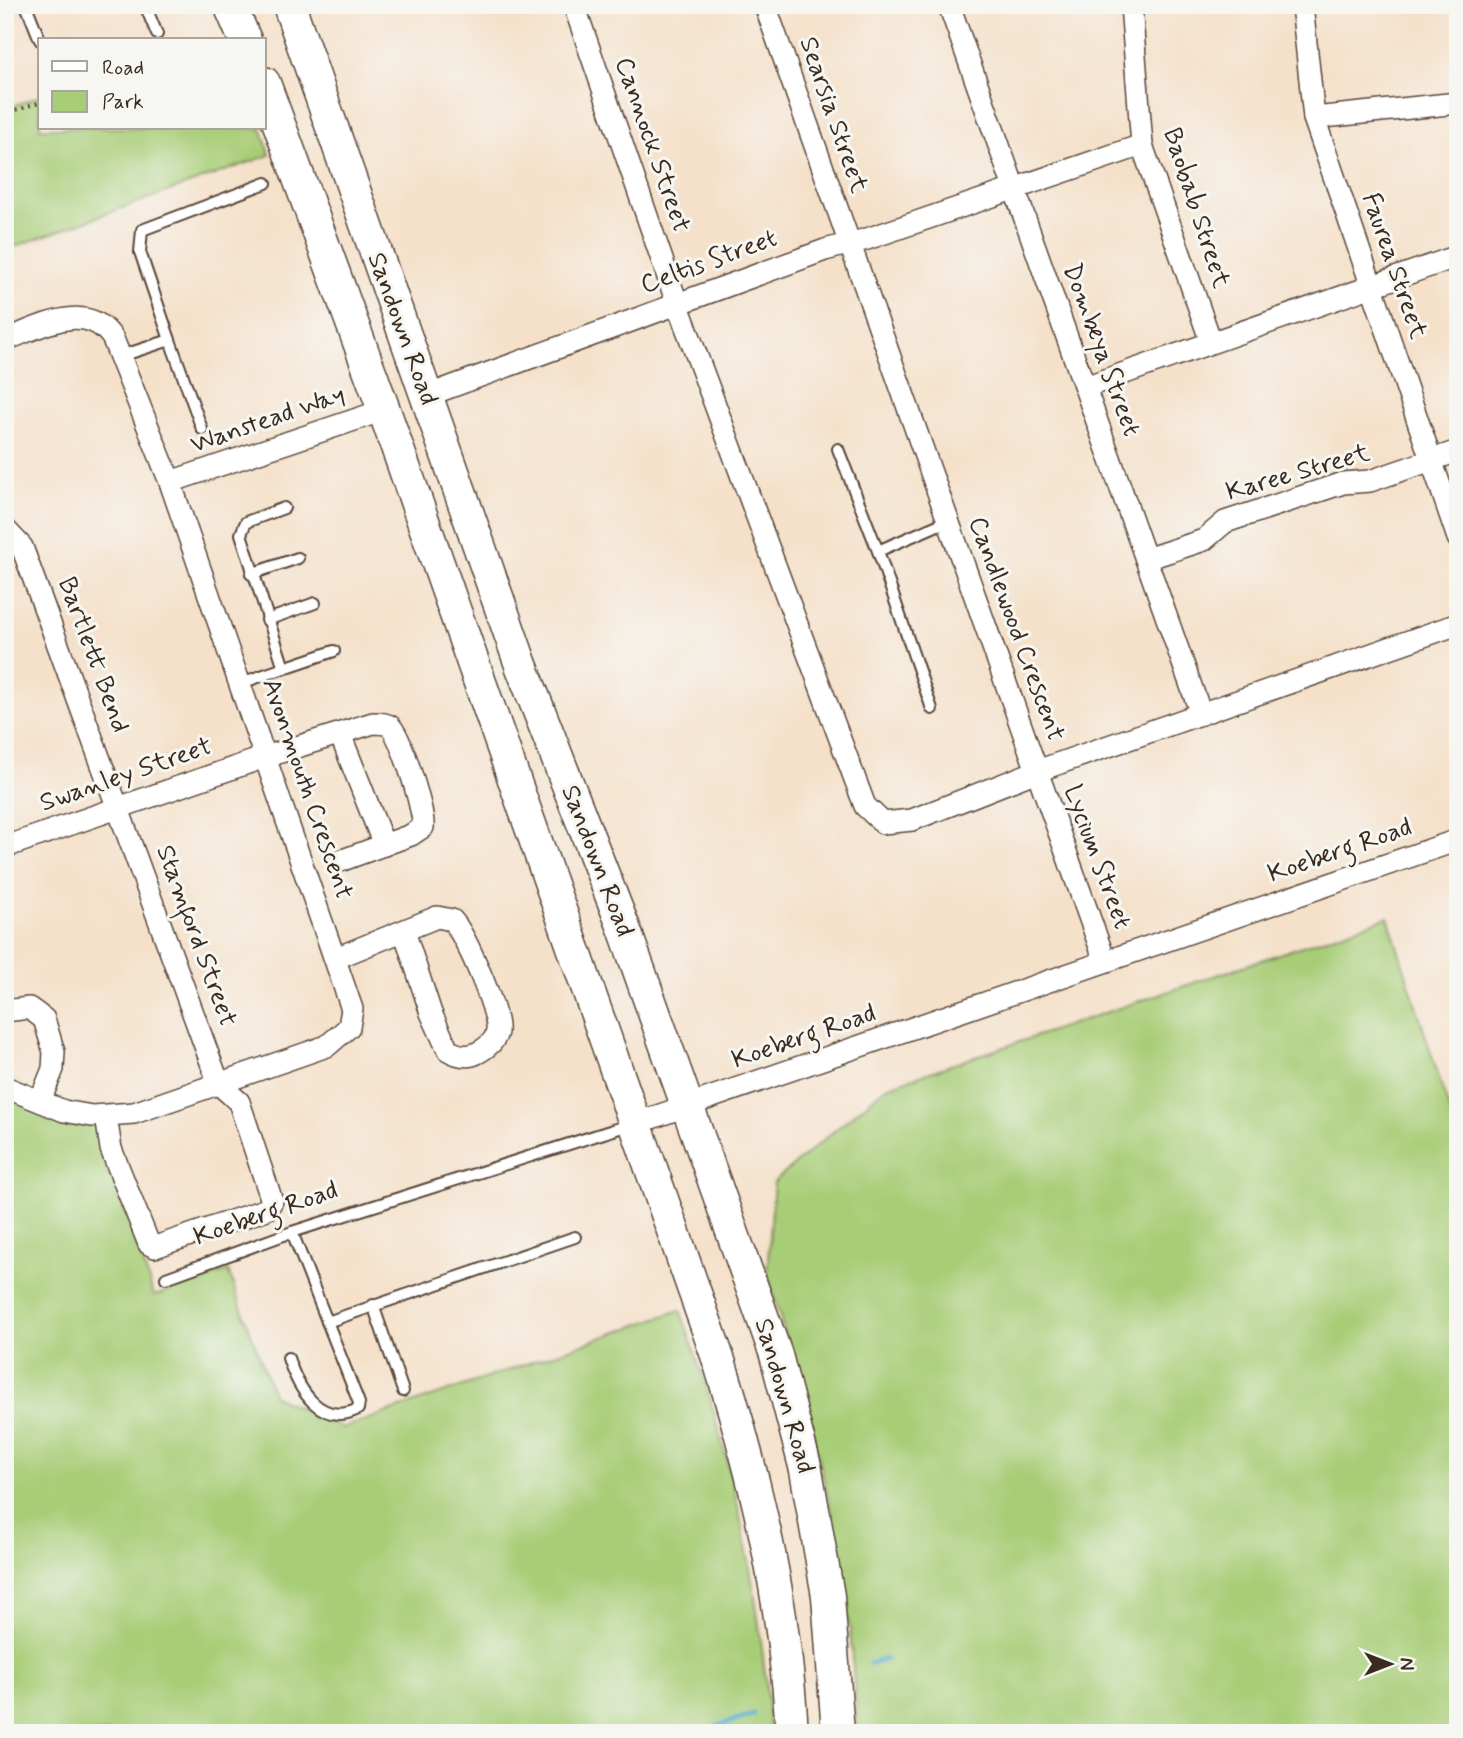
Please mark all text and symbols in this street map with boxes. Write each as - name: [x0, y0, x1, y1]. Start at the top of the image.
- street label: Searsia Street: [790, 33, 876, 197]
- legend: [38, 38, 266, 130]
- street label: Cannock Street: [606, 53, 698, 237]
- text: Road: [102, 54, 144, 82]
- text: Park: [102, 88, 144, 116]
- street label: Baobab Street: [1154, 124, 1238, 292]
- street label: Faurea Street: [1353, 189, 1435, 343]
- street label: Celtis Street: [636, 222, 782, 302]
- street label: Sandown Road: [359, 248, 445, 410]
- street label: Dombeya Street: [1054, 259, 1148, 441]
- street label: Wanstead Way: [186, 378, 350, 462]
- street label: Karee Street: [1222, 436, 1374, 510]
- street label: Candlewood Crescent: [960, 512, 1072, 746]
- street label: Bartlett Bend: [49, 573, 137, 737]
- street label: Avonmouth Crescent: [253, 674, 361, 904]
- street label: Swanley Street: [35, 730, 217, 820]
- street label: Sandown Road: [552, 780, 642, 942]
- street label: Lycium Street: [1055, 780, 1139, 934]
- street label: Koeberg Road: [1264, 811, 1417, 894]
- street label: Stamford Street: [146, 841, 245, 1032]
- street label: Koeberg Road: [728, 997, 881, 1080]
- street label: Koeberg Road: [190, 1174, 343, 1257]
- street label: Sandown Road: [746, 1315, 822, 1477]
- north arrow: [1354, 1630, 1424, 1700]
- text: N: [1393, 1658, 1418, 1670]

